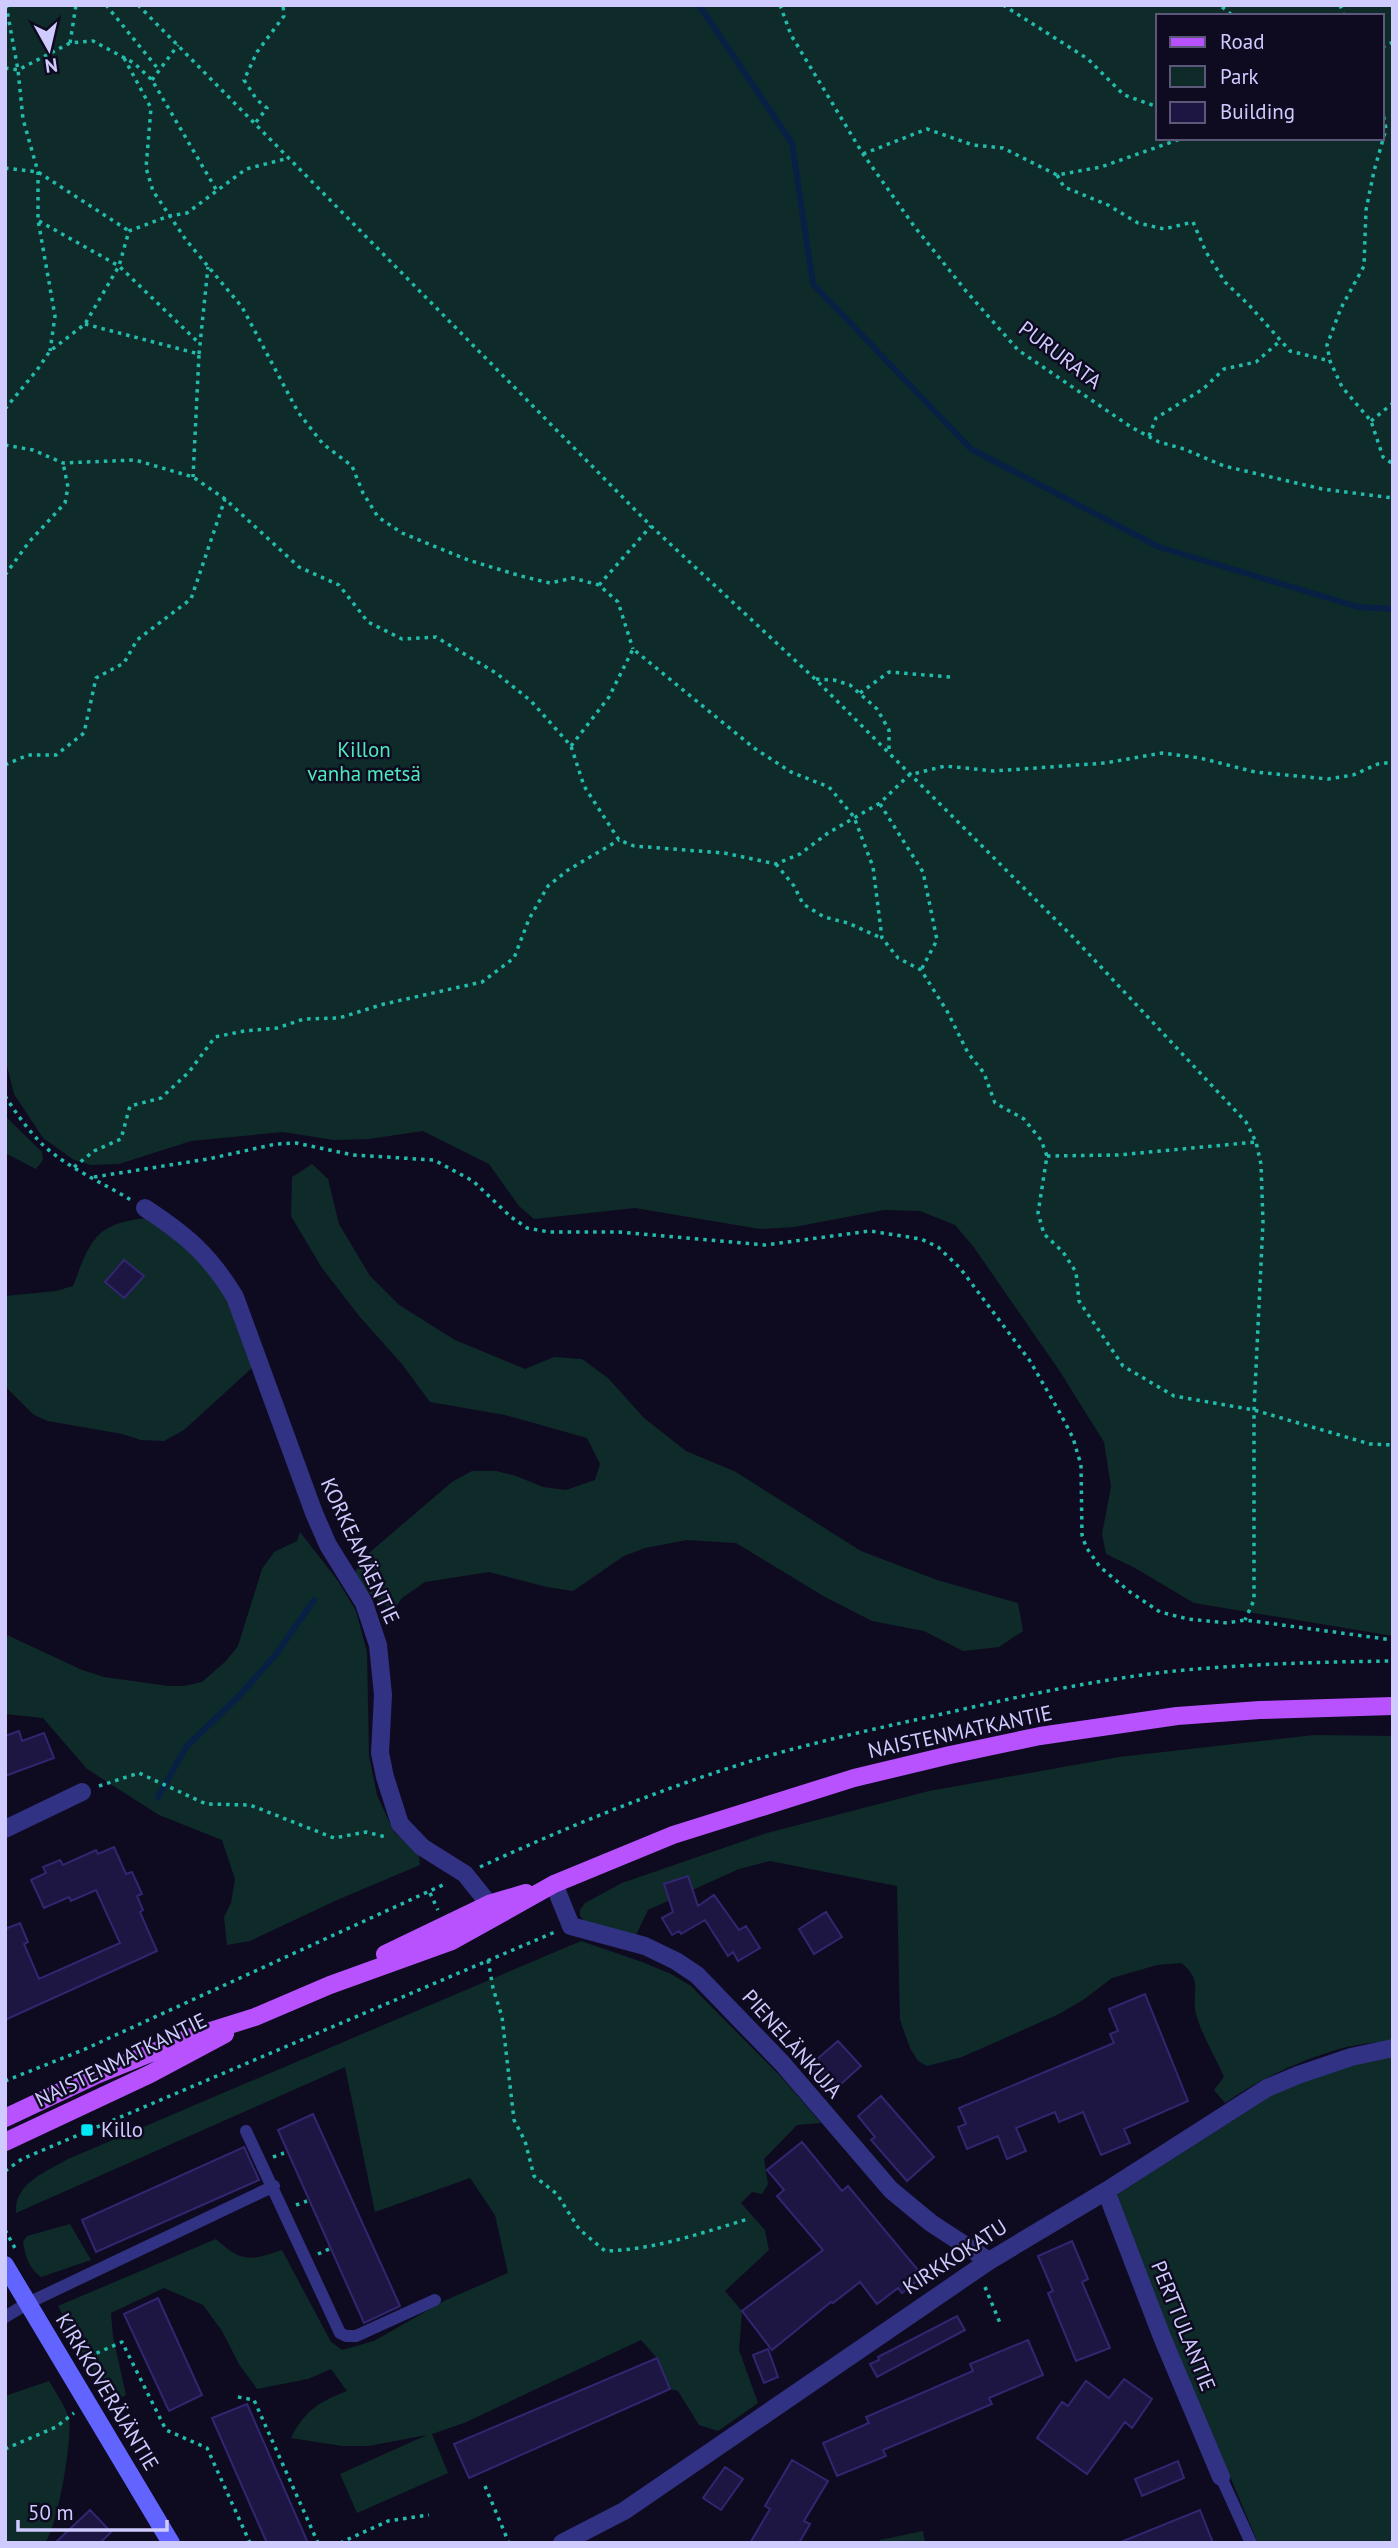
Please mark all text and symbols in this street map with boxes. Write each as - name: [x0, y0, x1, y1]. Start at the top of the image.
- north arrow: [14, 14, 84, 84]
- legend: [1156, 14, 1384, 140]
- text: Road: [1220, 28, 1264, 55]
- text: N: [44, 53, 59, 79]
- text: Park: [1220, 63, 1259, 90]
- text: Building: [1220, 98, 1295, 125]
- street label: PURURATA: [1013, 315, 1108, 395]
- park label: Killon vanha metsä: [307, 736, 421, 787]
- street label: KORKEAMÄENTIE: [315, 1473, 406, 1628]
- street label: NAISTENMATKANTIE: [865, 1699, 1054, 1764]
- street label: PIENELÄNKUJA: [737, 1984, 849, 2104]
- street label: NAISTENMATKANTIE: [31, 2006, 211, 2113]
- place label: Killo: [101, 2116, 143, 2143]
- marker: Killo: [79, 2122, 95, 2138]
- street label: KIRKKOKATU: [898, 2213, 1012, 2300]
- street label: PERTTULANTIE: [1145, 2257, 1222, 2395]
- street label: KIRKKOVERÄJÄNTIE: [50, 2308, 165, 2475]
- scale bar: [18, 2488, 166, 2532]
- text: 50 m: [28, 2499, 74, 2526]

